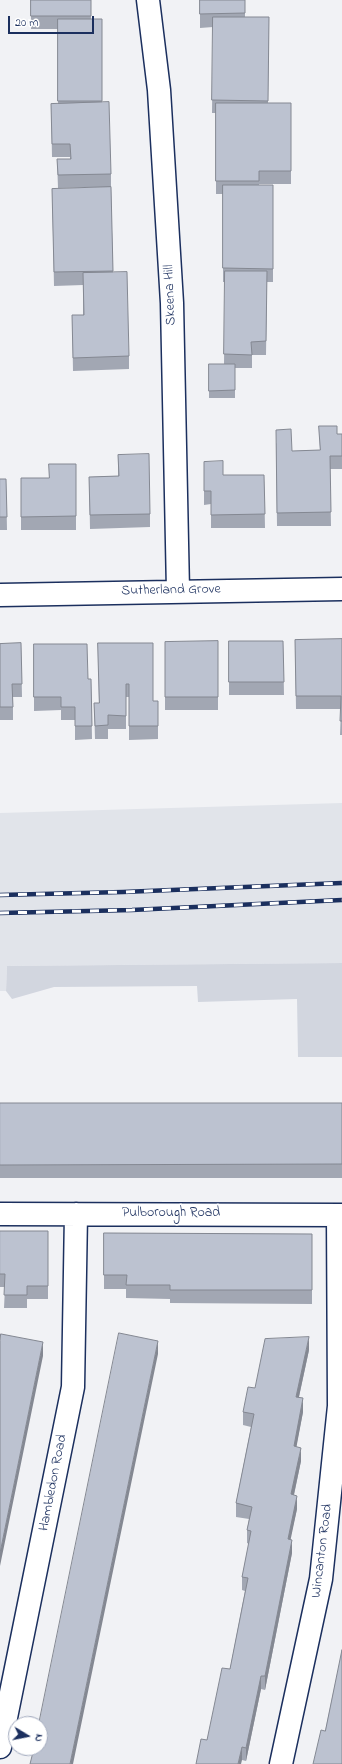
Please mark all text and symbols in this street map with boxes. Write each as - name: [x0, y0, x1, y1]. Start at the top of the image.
- scale bar: [10, 8, 96, 34]
- text: 20 m: [15, 14, 38, 32]
- street label: Skeena Hill: [162, 264, 180, 326]
- street label: Sutherland Grove: [121, 582, 221, 600]
- street label: Pulborough Road: [122, 1206, 220, 1222]
- street label: Hambledon Road: [36, 1433, 72, 1533]
- street label: Wincanton Road: [309, 1503, 337, 1599]
- north arrow: [8, 1716, 48, 1756]
- text: N: [30, 1733, 47, 1743]

